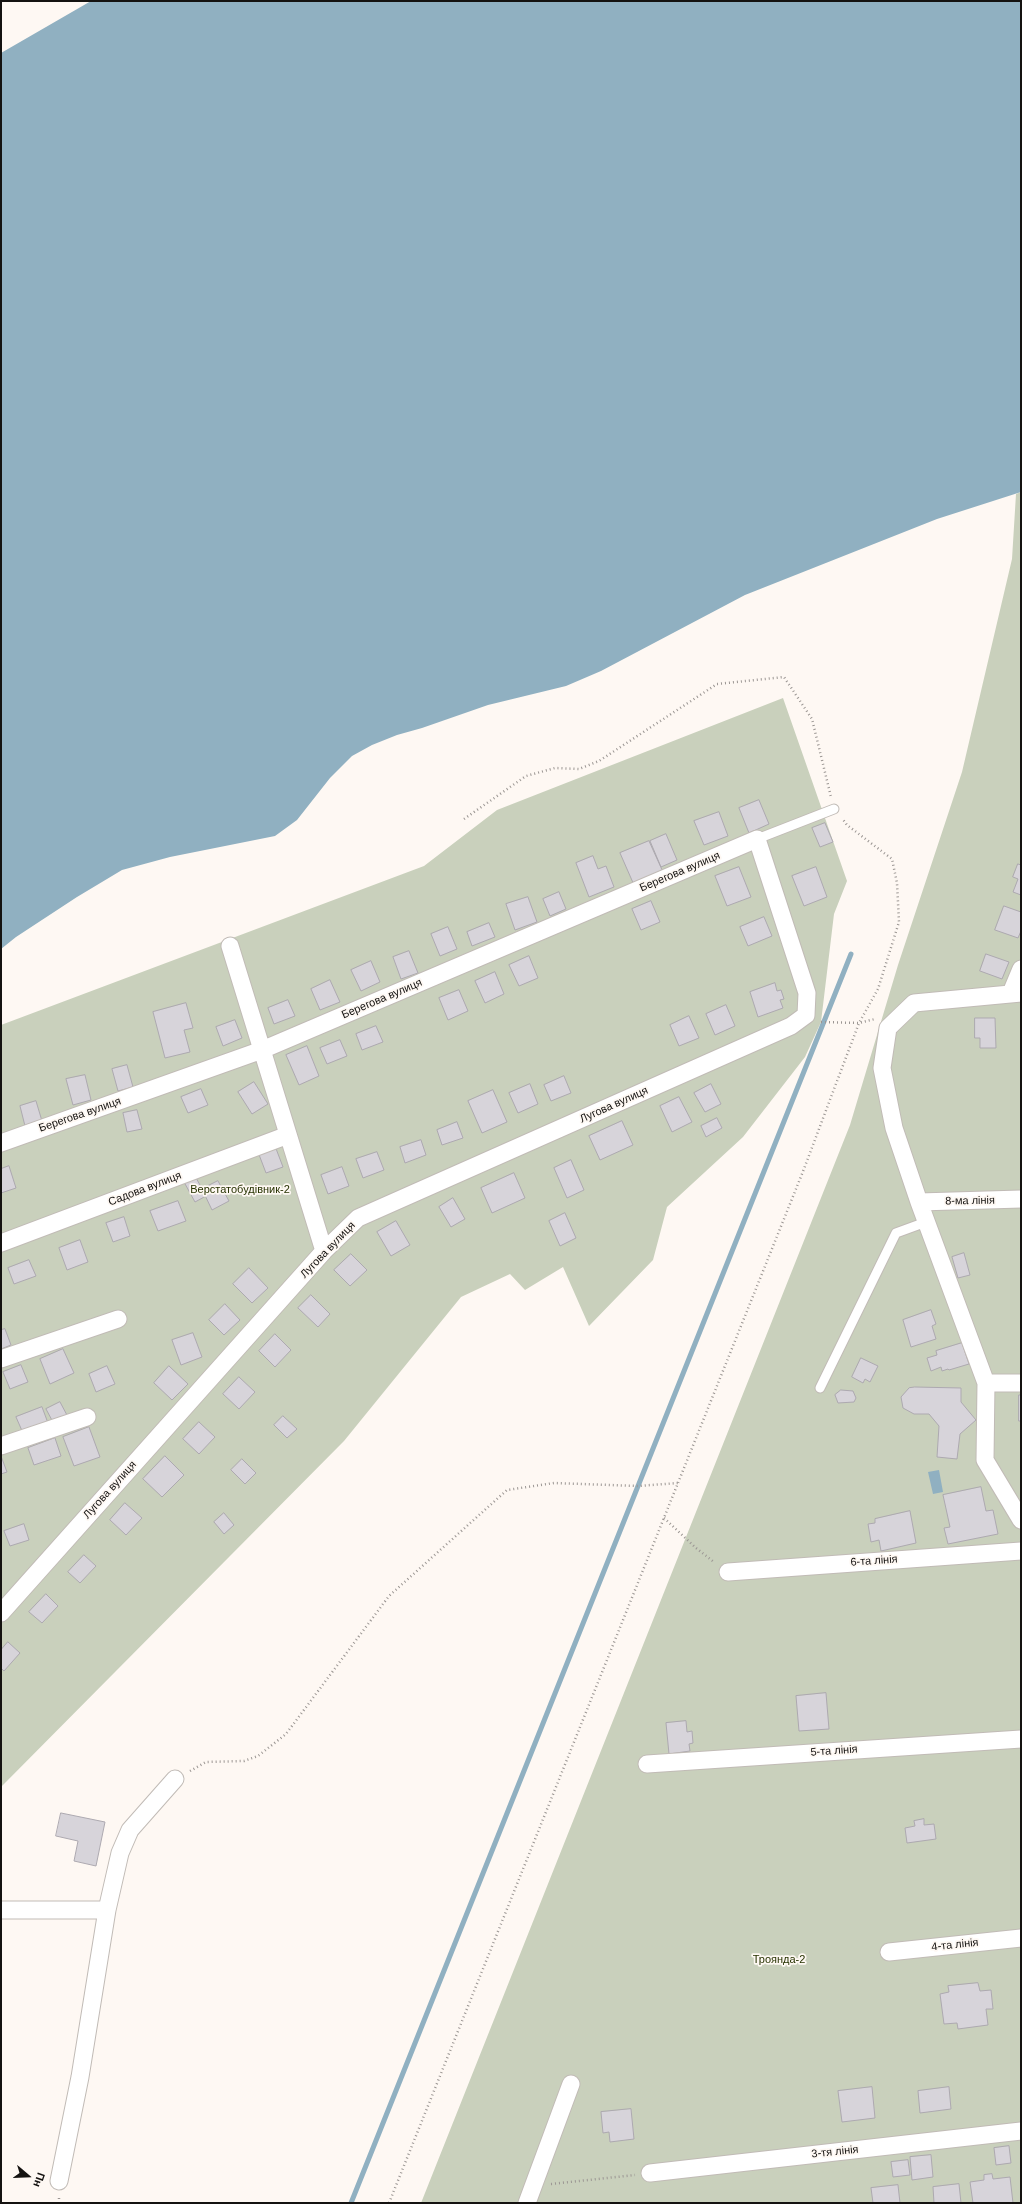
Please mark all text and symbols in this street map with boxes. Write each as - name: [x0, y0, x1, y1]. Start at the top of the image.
- street label: Берегова вулиця: [638, 849, 722, 895]
- street label: Берегова вулиця: [340, 976, 424, 1022]
- street label: Лугова вулиця: [578, 1084, 650, 1126]
- street label: Берегова вулиця: [37, 1095, 123, 1135]
- street label: Садова вулиця: [107, 1169, 183, 1209]
- park label: Верстатобудівник-2: [190, 1183, 290, 1197]
- street label: 8-ма лінія: [945, 1194, 995, 1208]
- street label: Лугова вулиця: [298, 1219, 358, 1281]
- street label: Лугова вулиця: [81, 1458, 139, 1522]
- street label: 6-та лінія: [850, 1553, 898, 1569]
- street label: 5-та лінія: [810, 1743, 858, 1759]
- street label: 4-та лінія: [931, 1936, 979, 1954]
- park label: Троянда-2: [753, 1953, 805, 1967]
- street label: 3-тя лінія: [811, 2143, 859, 2161]
- north arrow: [8, 2156, 48, 2196]
- text: Пн: [31, 2171, 47, 2189]

